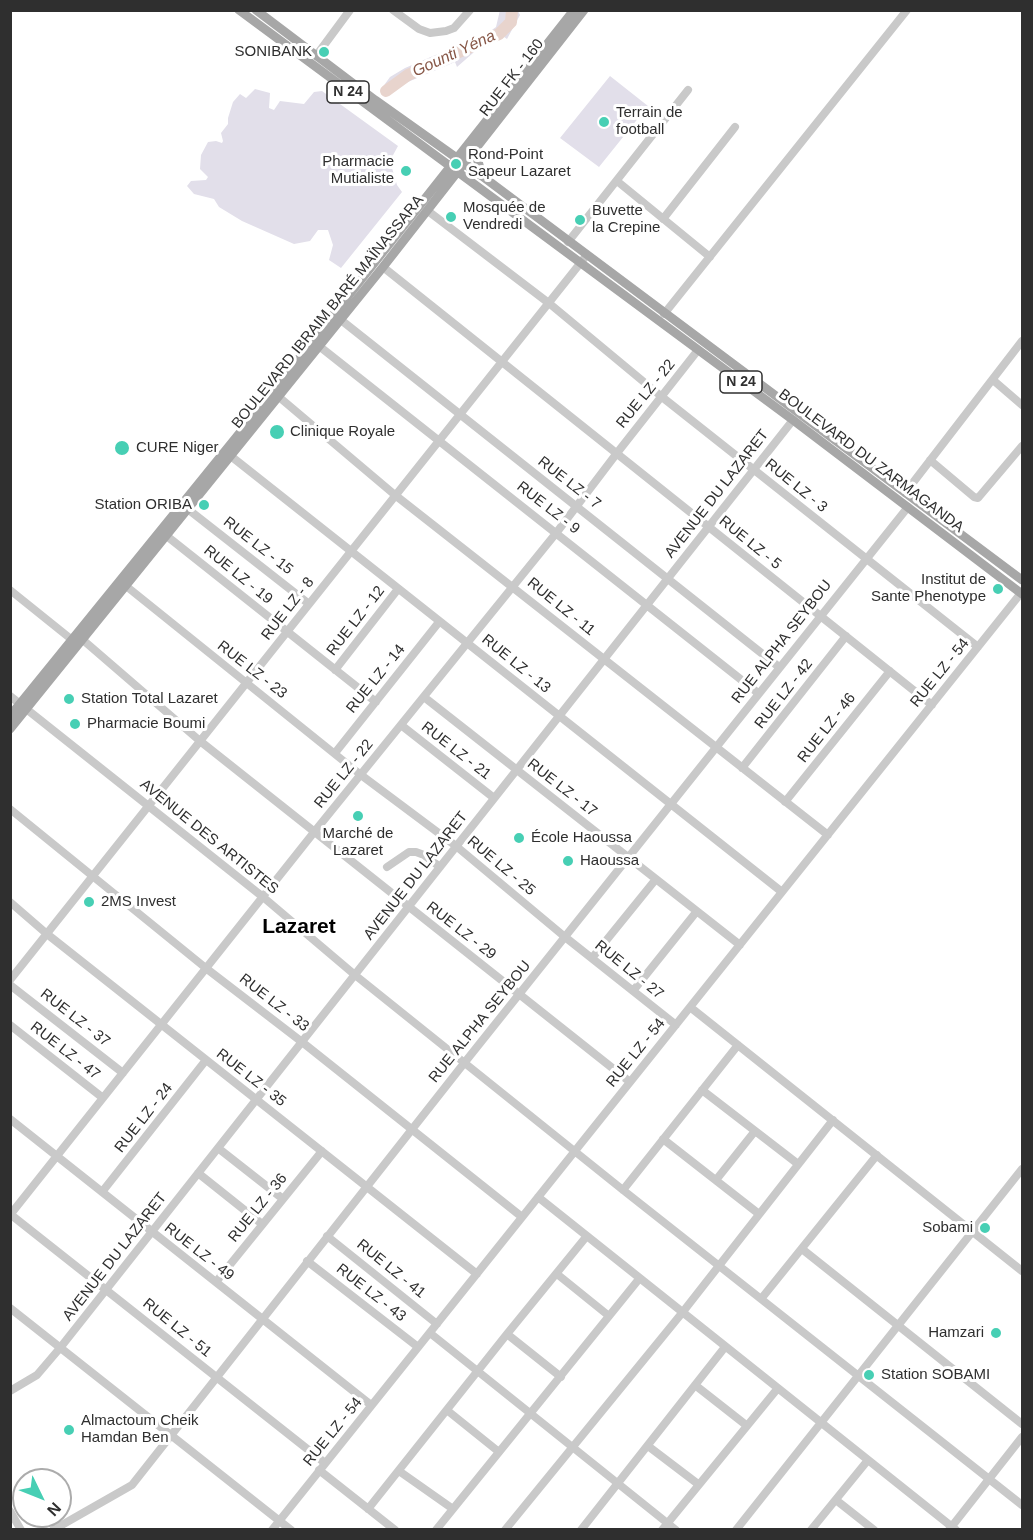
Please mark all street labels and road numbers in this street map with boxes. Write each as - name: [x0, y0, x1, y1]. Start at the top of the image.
- street label: RUE FK - 160: [476, 36, 548, 120]
- road number: N 24: [327, 81, 369, 103]
- street label: BOULEVARD IBRAIM BARÉ MAÏNASSARA: [228, 192, 428, 432]
- street label: RUE LZ - 22: [613, 356, 679, 432]
- road number: N 24: [720, 371, 762, 393]
- street label: BOULEVARD DU ZARMAGANDA: [775, 385, 967, 537]
- street label: AVENUE DU LAZARET: [661, 426, 773, 562]
- street label: RUE LZ - 7: [534, 453, 604, 513]
- street label: RUE LZ - 3: [761, 455, 831, 517]
- street label: RUE LZ - 9: [513, 478, 583, 538]
- street label: RUE LZ - 5: [715, 512, 785, 574]
- street label: RUE LZ - 15: [220, 513, 296, 579]
- street label: RUE LZ - 19: [200, 542, 276, 608]
- street label: RUE LZ - 8: [258, 574, 318, 644]
- street label: RUE LZ - 11: [523, 574, 599, 640]
- street label: RUE ALPHA SEYBOU: [728, 577, 836, 707]
- street label: RUE LZ - 12: [323, 583, 389, 659]
- street label: RUE LZ - 13: [478, 631, 554, 697]
- street label: RUE LZ - 54: [907, 635, 973, 711]
- street label: RUE LZ - 23: [214, 637, 290, 703]
- street label: RUE LZ - 14: [343, 641, 409, 717]
- street label: RUE LZ - 42: [751, 656, 817, 732]
- street label: RUE LZ - 46: [794, 690, 860, 766]
- street label: RUE LZ - 21: [418, 718, 494, 784]
- street label: RUE LZ - 22: [311, 736, 377, 812]
- street label: RUE LZ - 17: [524, 755, 600, 821]
- street label: AVENUE DES ARTISTES: [136, 776, 282, 898]
- street label: AVENUE DU LAZARET: [360, 808, 472, 944]
- street label: RUE LZ - 25: [463, 832, 539, 900]
- street label: RUE LZ - 29: [423, 898, 499, 964]
- street label: RUE LZ - 27: [591, 937, 667, 1003]
- street label: RUE ALPHA SEYBOU: [425, 957, 535, 1087]
- street label: RUE LZ - 33: [236, 970, 312, 1036]
- street label: RUE LZ - 37: [37, 985, 113, 1051]
- street label: RUE LZ - 54: [603, 1015, 669, 1091]
- street label: RUE LZ - 47: [27, 1018, 103, 1084]
- street label: RUE LZ - 35: [213, 1045, 289, 1111]
- street label: RUE LZ - 24: [111, 1080, 177, 1156]
- street label: RUE LZ - 36: [225, 1170, 291, 1246]
- street label: AVENUE DU LAZARET: [59, 1189, 171, 1325]
- street label: RUE LZ - 49: [161, 1219, 237, 1285]
- street label: RUE LZ - 41: [353, 1236, 429, 1302]
- street label: RUE LZ - 43: [333, 1260, 409, 1326]
- street label: RUE LZ - 51: [139, 1295, 215, 1361]
- street label: RUE LZ - 54: [300, 1394, 366, 1470]

